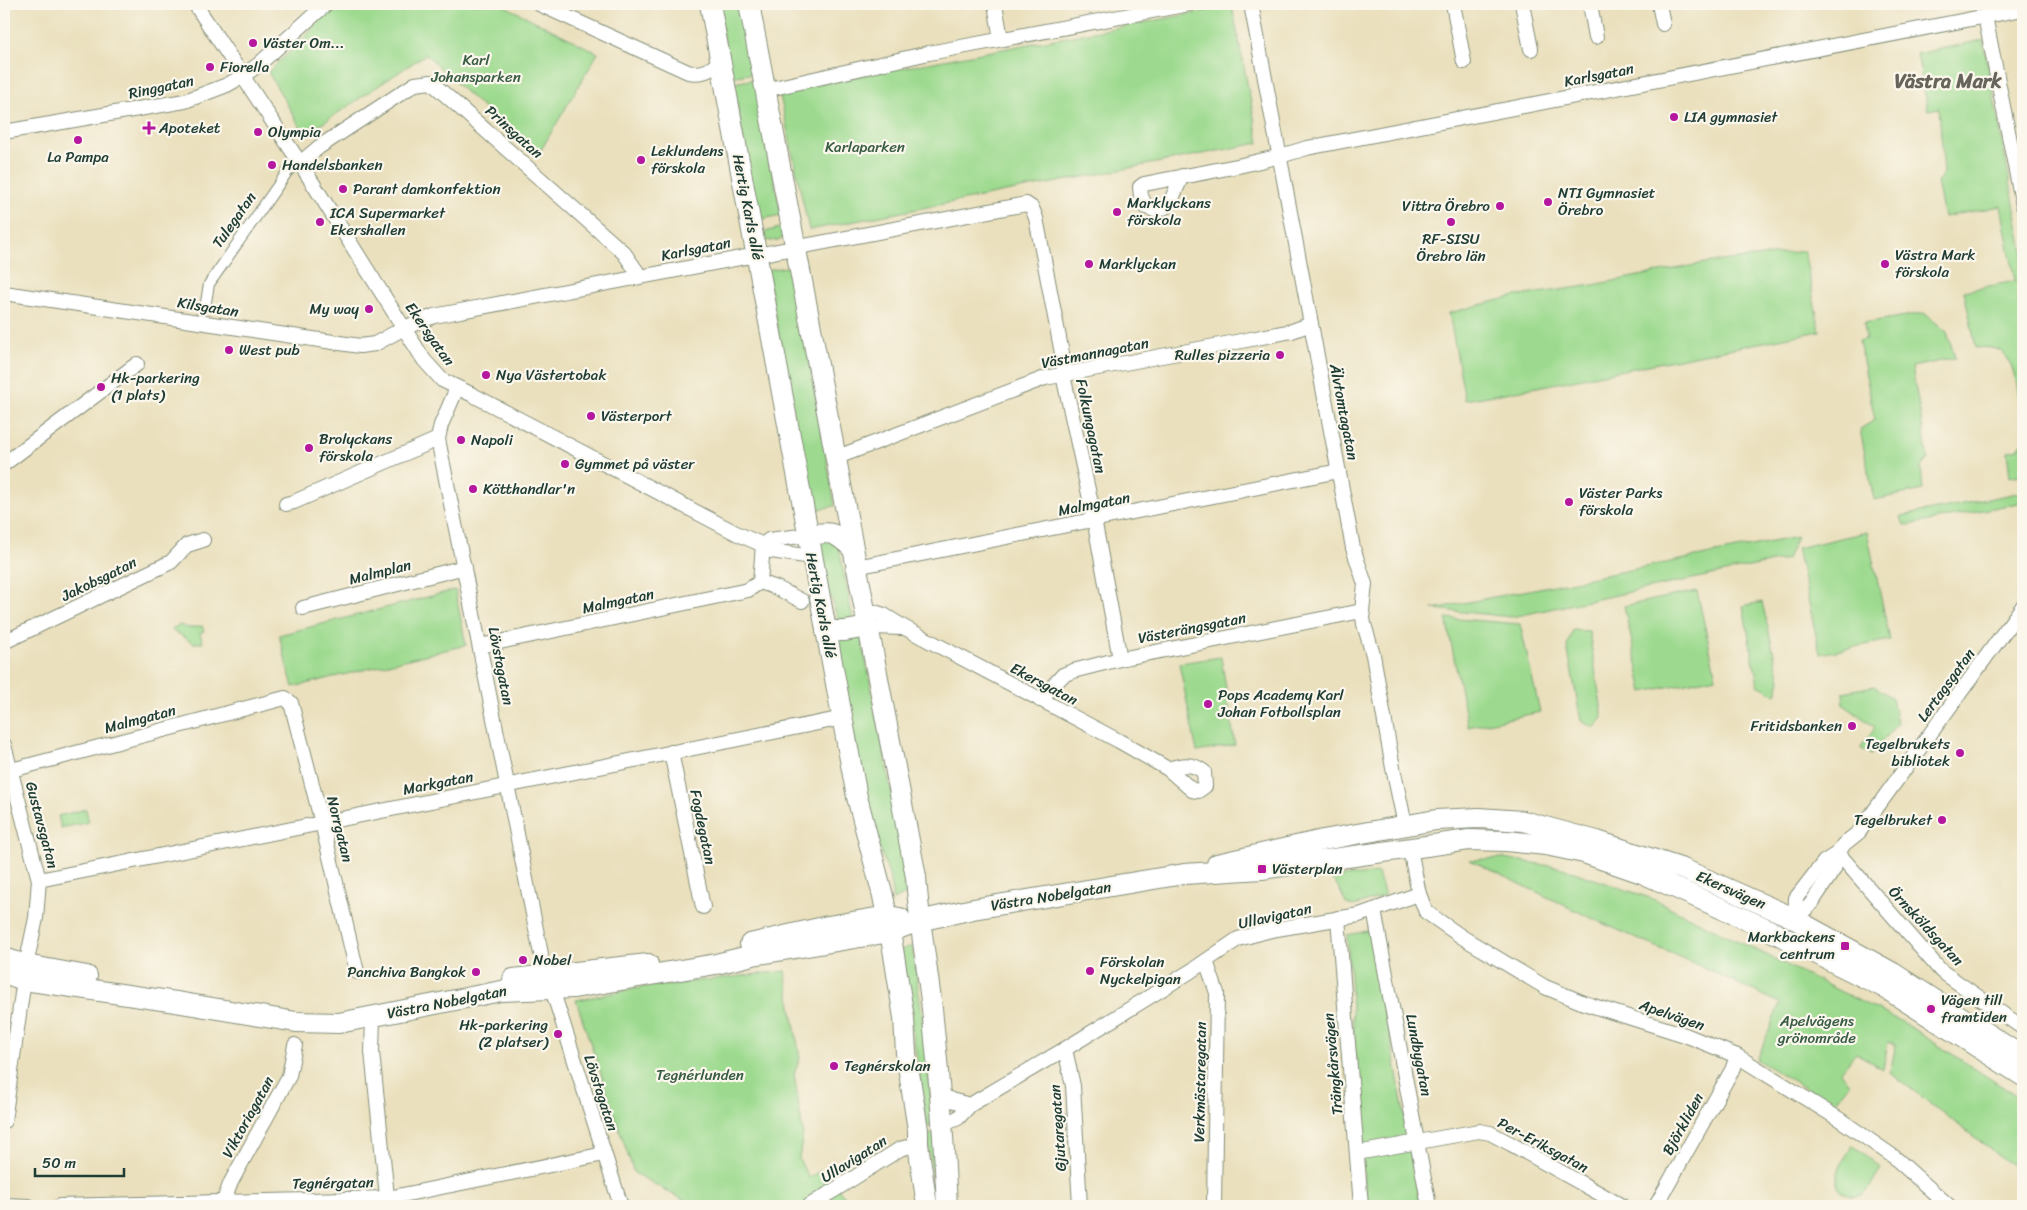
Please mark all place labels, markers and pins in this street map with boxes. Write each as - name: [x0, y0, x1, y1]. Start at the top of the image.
- place label: Väster Om...: [263, 30, 344, 56]
- marker: Väster Om...: [247, 37, 259, 49]
- place label: Fiorella: [220, 54, 270, 80]
- marker: Fiorella: [204, 61, 216, 73]
- place label: LIA gymnasiet: [1684, 104, 1778, 130]
- marker: LIA gymnasiet: [1668, 111, 1680, 123]
- place label: Apoteket: [158, 115, 221, 141]
- place label: Olympia: [268, 119, 321, 145]
- marker: Apoteket: [143, 122, 155, 134]
- marker: Olympia: [252, 126, 264, 138]
- marker: La Pampa: [72, 134, 84, 146]
- place label: Leklundens förskola: [651, 138, 724, 181]
- place label: La Pampa: [47, 144, 109, 170]
- place label: Handelsbanken: [282, 152, 382, 178]
- marker: Leklundens förskola: [635, 154, 647, 166]
- marker: Handelsbanken: [266, 159, 278, 171]
- place label: Parant damkonfektion: [353, 176, 501, 202]
- place label: NTI Gymnasiet Örebro: [1558, 180, 1656, 223]
- marker: Parant damkonfektion: [337, 183, 349, 195]
- place label: Marklyckans förskola: [1127, 190, 1211, 233]
- place label: Vittra Örebro: [1402, 193, 1490, 219]
- marker: NTI Gymnasiet Örebro: [1542, 196, 1554, 208]
- place label: ICA Supermarket Ekershallen: [329, 200, 446, 243]
- marker: Vittra Örebro: [1494, 200, 1506, 212]
- marker: Marklyckans förskola: [1111, 206, 1123, 218]
- marker: ICA Supermarket Ekershallen: [314, 216, 326, 228]
- marker: RF-SISU Örebro län: [1445, 216, 1457, 228]
- place label: RF-SISU Örebro län: [1416, 226, 1486, 269]
- place label: Västra Mark förskola: [1895, 242, 1975, 285]
- place label: Marklyckan: [1099, 251, 1176, 277]
- marker: Marklyckan: [1083, 258, 1095, 270]
- marker: Västra Mark förskola: [1879, 258, 1891, 270]
- place label: My way: [309, 296, 359, 322]
- marker: My way: [363, 303, 375, 315]
- place label: West pub: [239, 337, 300, 363]
- place label: Rulles pizzeria: [1175, 342, 1270, 368]
- marker: West pub: [223, 344, 235, 356]
- marker: Rulles pizzeria: [1274, 349, 1286, 361]
- place label: Nya Västertobak: [496, 362, 607, 388]
- place label: Hk-parkering (1 plats): [111, 365, 200, 408]
- marker: Nya Västertobak: [480, 369, 492, 381]
- marker: Hk-parkering (1 plats): [95, 381, 107, 393]
- place label: Västerport: [601, 403, 672, 429]
- marker: Västerport: [585, 410, 597, 422]
- place label: Brolyckans förskola: [319, 426, 392, 469]
- place label: Napoli: [471, 427, 514, 453]
- marker: Napoli: [455, 434, 467, 446]
- marker: Brolyckans förskola: [303, 442, 315, 454]
- place label: Gymmet på väster: [575, 451, 695, 477]
- marker: Gymmet på väster: [559, 458, 571, 470]
- place label: Kötthandlar'n: [483, 476, 575, 502]
- place label: Väster Parks förskola: [1579, 480, 1663, 523]
- marker: Kötthandlar'n: [467, 483, 479, 495]
- marker: Väster Parks förskola: [1563, 496, 1575, 508]
- place label: Pops Academy Karl Johan Fotbollsplan: [1217, 682, 1344, 725]
- marker: Pops Academy Karl Johan Fotbollsplan: [1202, 698, 1214, 710]
- place label: Fritidsbanken: [1751, 713, 1842, 739]
- marker: Fritidsbanken: [1846, 720, 1858, 732]
- place label: Tegelbrukets bibliotek: [1865, 731, 1950, 774]
- marker: Tegelbrukets bibliotek: [1954, 747, 1966, 759]
- place label: Tegelbruket: [1854, 807, 1933, 833]
- marker: Tegelbruket: [1936, 814, 1948, 826]
- place label: Västerplan: [1272, 856, 1343, 882]
- marker: Västerplan: [1256, 863, 1268, 875]
- place label: Markbackens centrum: [1748, 924, 1835, 967]
- marker: Markbackens centrum: [1839, 940, 1851, 952]
- place label: Nobel: [533, 947, 572, 973]
- place label: Förskolan Nyckelpigan: [1100, 949, 1181, 992]
- marker: Nobel: [517, 954, 529, 966]
- place label: Panchiva Bangkok: [347, 959, 466, 985]
- marker: Förskolan Nyckelpigan: [1084, 965, 1096, 977]
- marker: Panchiva Bangkok: [470, 966, 482, 978]
- place label: Vägen till framtiden: [1941, 987, 2007, 1030]
- marker: Vägen till framtiden: [1925, 1003, 1937, 1015]
- place label: Hk-parkering (2 platser): [459, 1012, 549, 1055]
- marker: Hk-parkering (2 platser): [552, 1028, 564, 1040]
- place label: Tegnérskolan: [844, 1053, 931, 1079]
- marker: Tegnérskolan: [828, 1060, 840, 1072]

